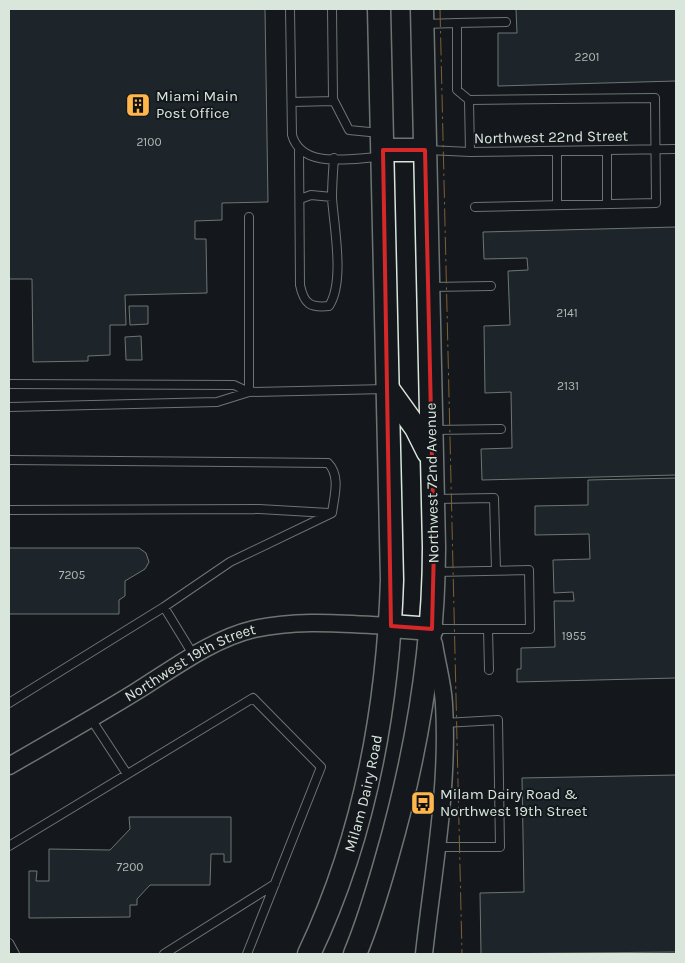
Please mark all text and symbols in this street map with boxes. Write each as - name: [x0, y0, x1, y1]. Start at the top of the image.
- house number: 2201: [575, 50, 600, 64]
- place label: Miami Main Post Office: [156, 87, 238, 122]
- building icon: Miami Main Post Office: [125, 92, 151, 118]
- street label: Northwest 22nd Street: [474, 127, 629, 147]
- house number: 2100: [136, 135, 162, 149]
- house number: 2141: [556, 306, 578, 320]
- house number: 2131: [557, 379, 579, 393]
- street label: Northwest 72nd Avenue: [422, 402, 442, 564]
- house number: 7205: [59, 568, 85, 582]
- street label: Northwest 19th Street: [121, 620, 258, 706]
- house number: 1955: [562, 629, 586, 643]
- street label: Milam Dairy Road: [340, 733, 386, 854]
- place label: Milam Dairy Road & Northwest 19th Street: [440, 785, 588, 820]
- bus stop icon: Milam Dairy Road & Northwest 19th Street: [410, 790, 436, 816]
- house number: 7200: [117, 860, 143, 874]

